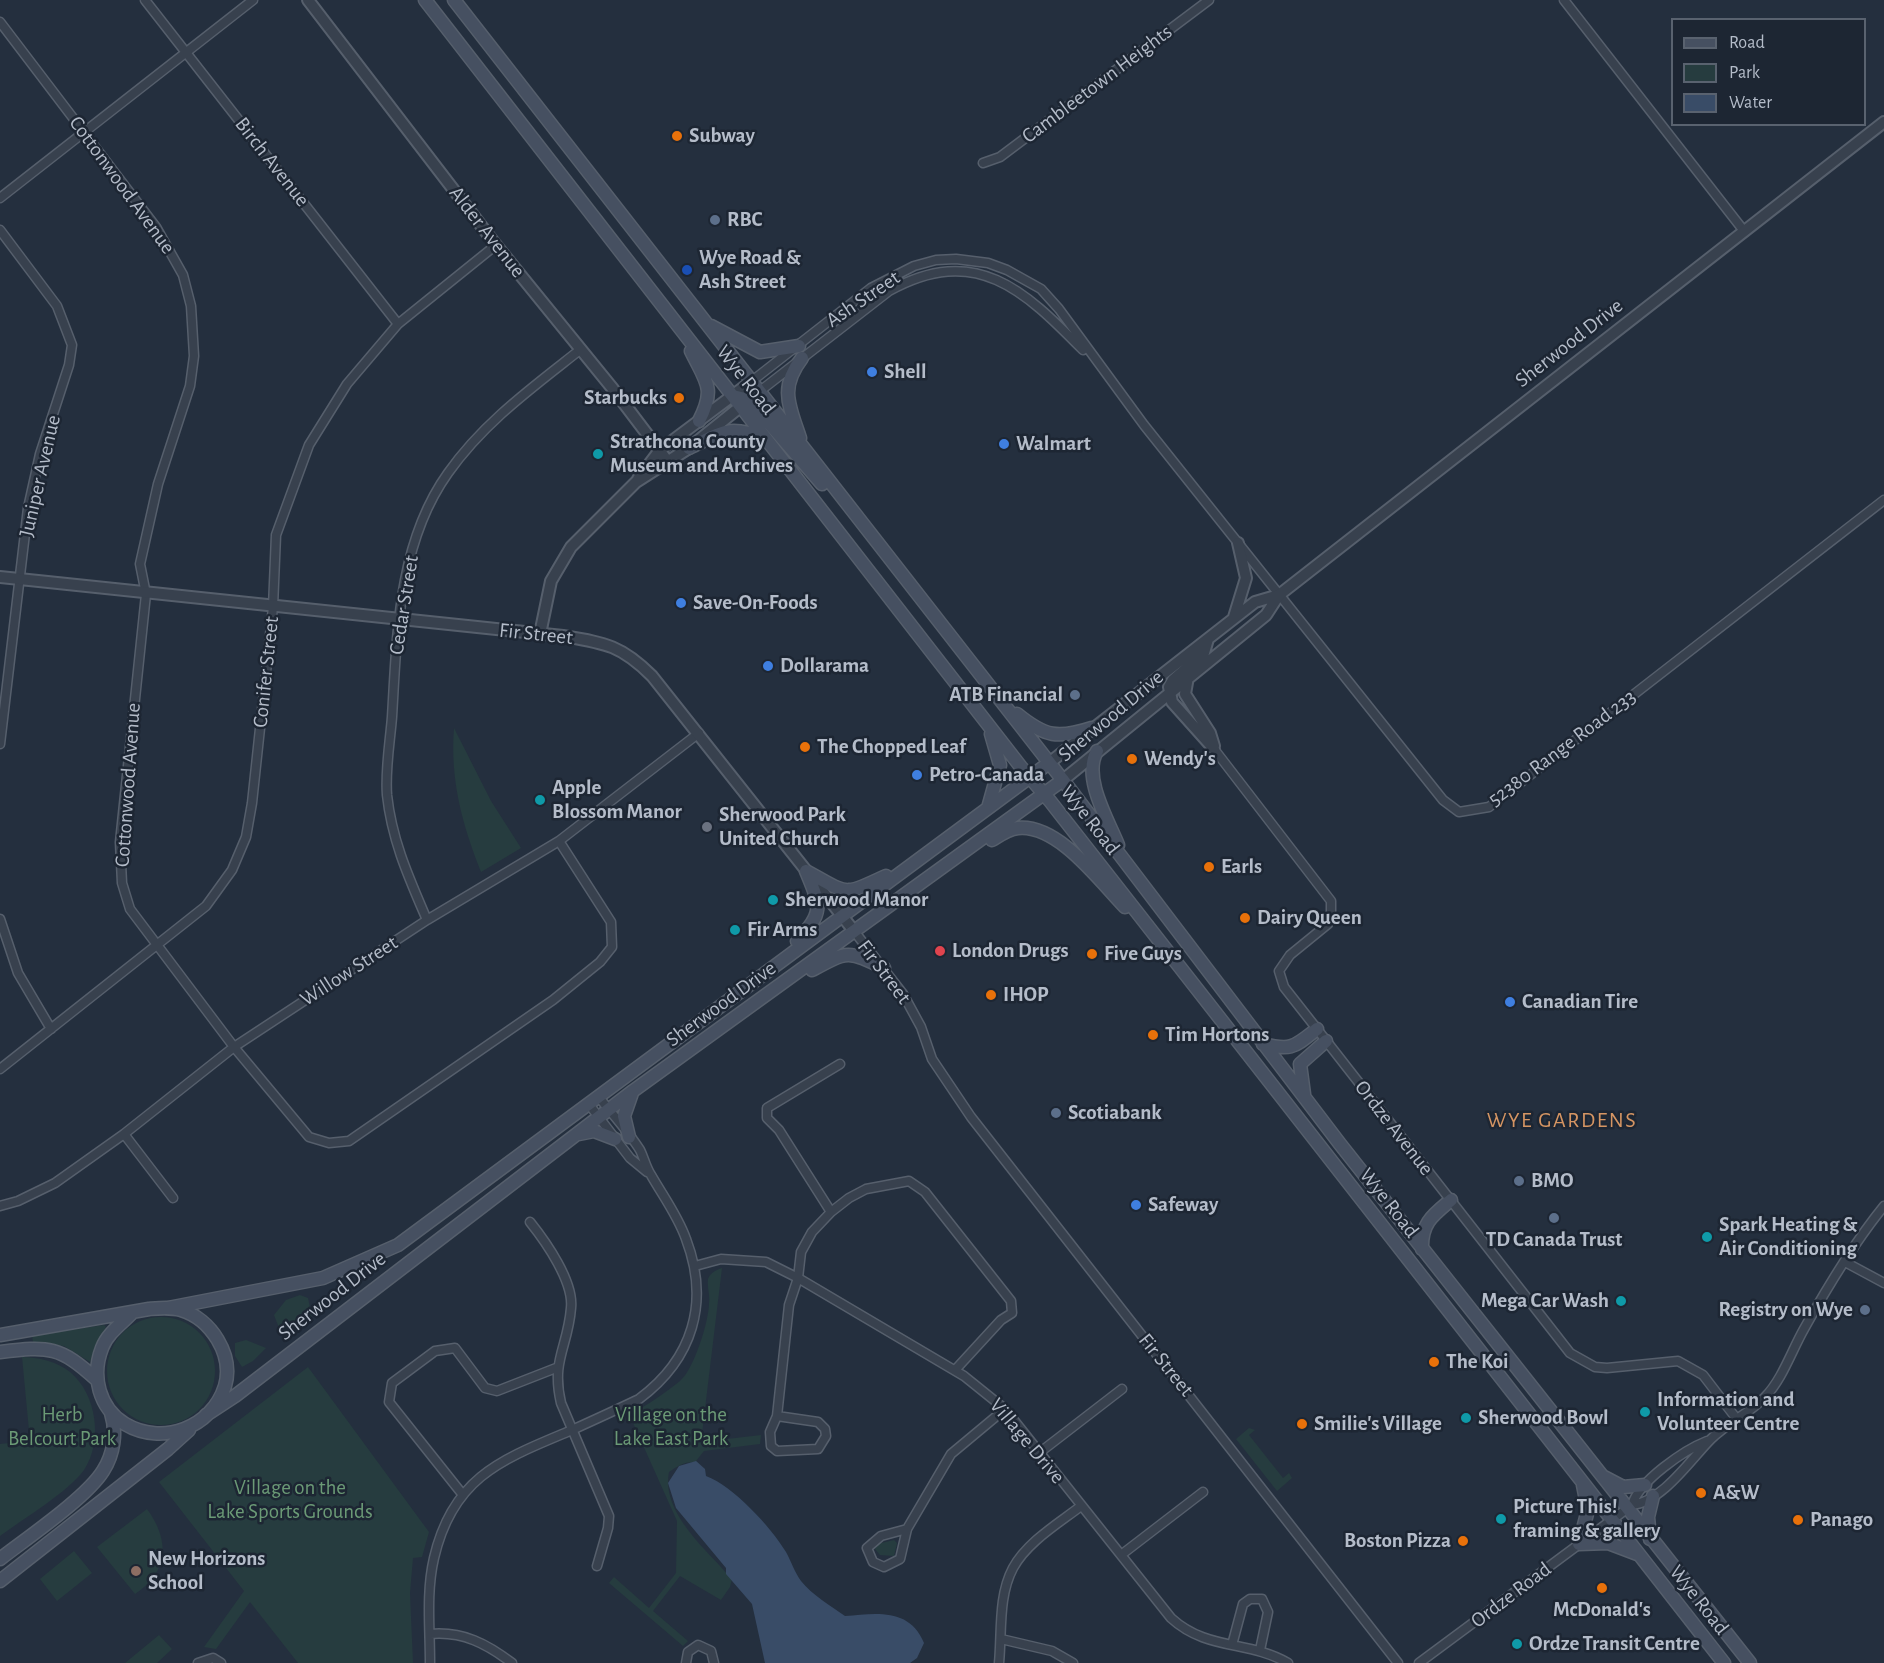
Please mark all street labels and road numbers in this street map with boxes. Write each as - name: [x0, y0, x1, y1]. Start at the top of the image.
- street label: Cambleetown Heights: [1017, 19, 1177, 149]
- street label: Cottonwood Avenue: [63, 111, 181, 259]
- street label: Birch Avenue: [229, 112, 315, 212]
- street label: Alder Avenue: [443, 181, 531, 283]
- street label: Ash Street: [821, 265, 905, 333]
- street label: Sherwood Drive: [1510, 293, 1628, 393]
- street label: Wye Road: [711, 340, 781, 420]
- street label: Juniper Avenue: [14, 412, 66, 540]
- street label: Cedar Street: [384, 554, 424, 656]
- street label: Conifer Street: [248, 615, 284, 729]
- street label: Fir Street: [498, 618, 574, 650]
- street label: Sherwood Drive: [1053, 665, 1169, 767]
- street label: 52380 Range Road 233: [1483, 684, 1641, 812]
- street label: Cottonwood Avenue: [110, 702, 146, 868]
- street label: Wye Road: [1055, 780, 1125, 860]
- street label: Willow Street: [295, 930, 403, 1012]
- street label: Fir Street: [852, 935, 916, 1009]
- street label: Sherwood Drive: [661, 956, 781, 1052]
- street label: Ordze Avenue: [1349, 1075, 1439, 1181]
- street label: Wye Road: [1354, 1163, 1424, 1243]
- street label: Sherwood Drive: [273, 1246, 391, 1346]
- street label: Fir Street: [1133, 1328, 1199, 1402]
- street label: Village Drive: [984, 1393, 1070, 1489]
- street label: Ordze Road: [1466, 1557, 1556, 1633]
- street label: Wye Road: [1664, 1560, 1734, 1640]

